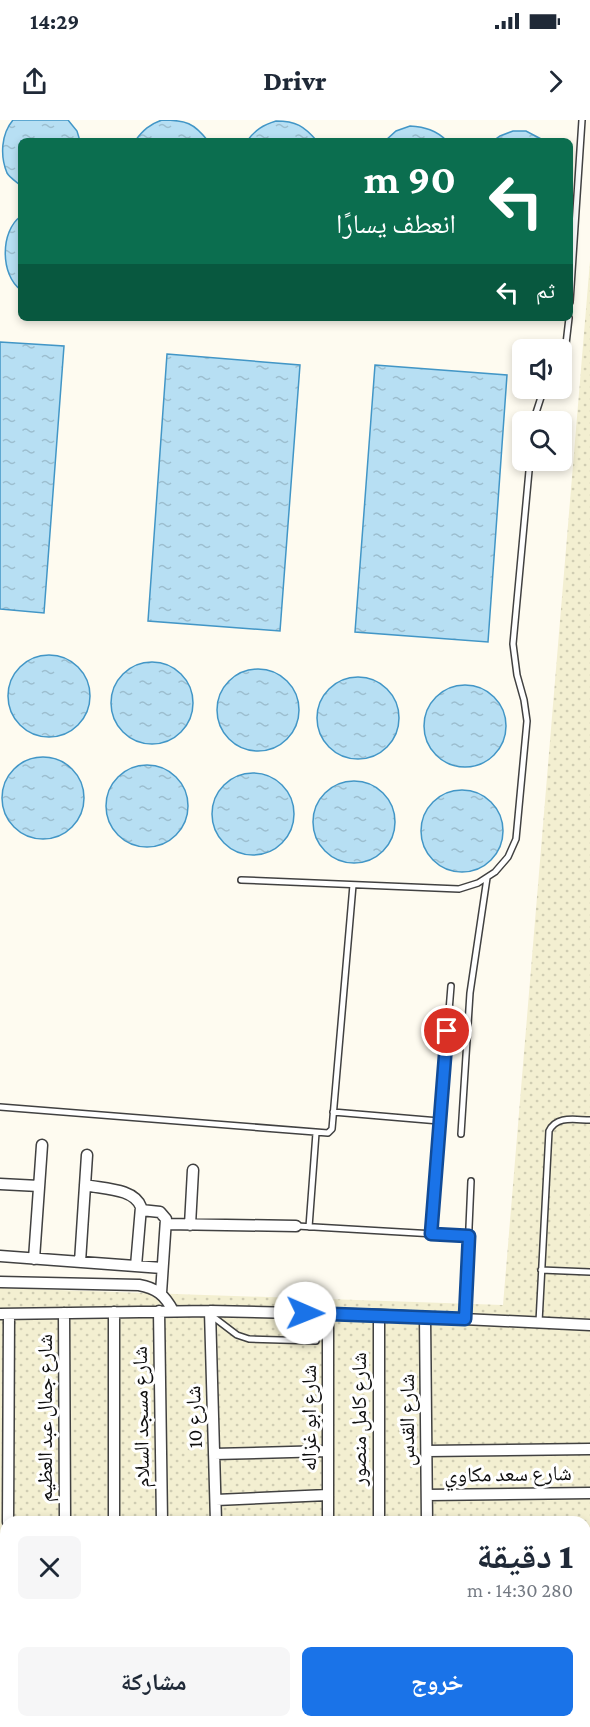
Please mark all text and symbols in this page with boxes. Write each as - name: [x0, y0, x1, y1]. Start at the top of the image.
- text: 14:29: [30, 9, 79, 34]
- icon: share: [18, 65, 51, 98]
- icon: forward: [539, 65, 572, 98]
- text: Drivr: [263, 66, 327, 96]
- text: 90 m: [364, 155, 456, 202]
- icon: left: [477, 162, 555, 240]
- text: انعطف يسارًا: [336, 209, 456, 239]
- icon: left: [491, 276, 524, 309]
- text: ثم: [536, 278, 555, 303]
- map controls: [512, 339, 572, 471]
- button: sound: [512, 339, 572, 399]
- button: search: [512, 411, 572, 471]
- pin: [421, 1005, 472, 1056]
- icon: arrive: [430, 1014, 463, 1047]
- position arrow: [273, 1281, 337, 1345]
- street label: شارع جمال عبد العظيم: [33, 1334, 59, 1502]
- street label: شارع مسجد السلام: [128, 1346, 156, 1488]
- street label: شارع كامل منصور: [347, 1352, 372, 1487]
- street label: شارع ابو غزاله: [297, 1365, 322, 1471]
- street label: شارع القدس: [395, 1374, 420, 1466]
- street label: شارع 10: [181, 1385, 208, 1449]
- street label: شارع سعد مكاوي: [444, 1461, 572, 1491]
- button: close: [18, 1536, 81, 1599]
- text: 1 دقيقة: [476, 1536, 573, 1576]
- text: 280 m · 14:30: [467, 1579, 573, 1601]
- button: مشاركة: [18, 1647, 290, 1716]
- button: خروج: [302, 1647, 573, 1716]

